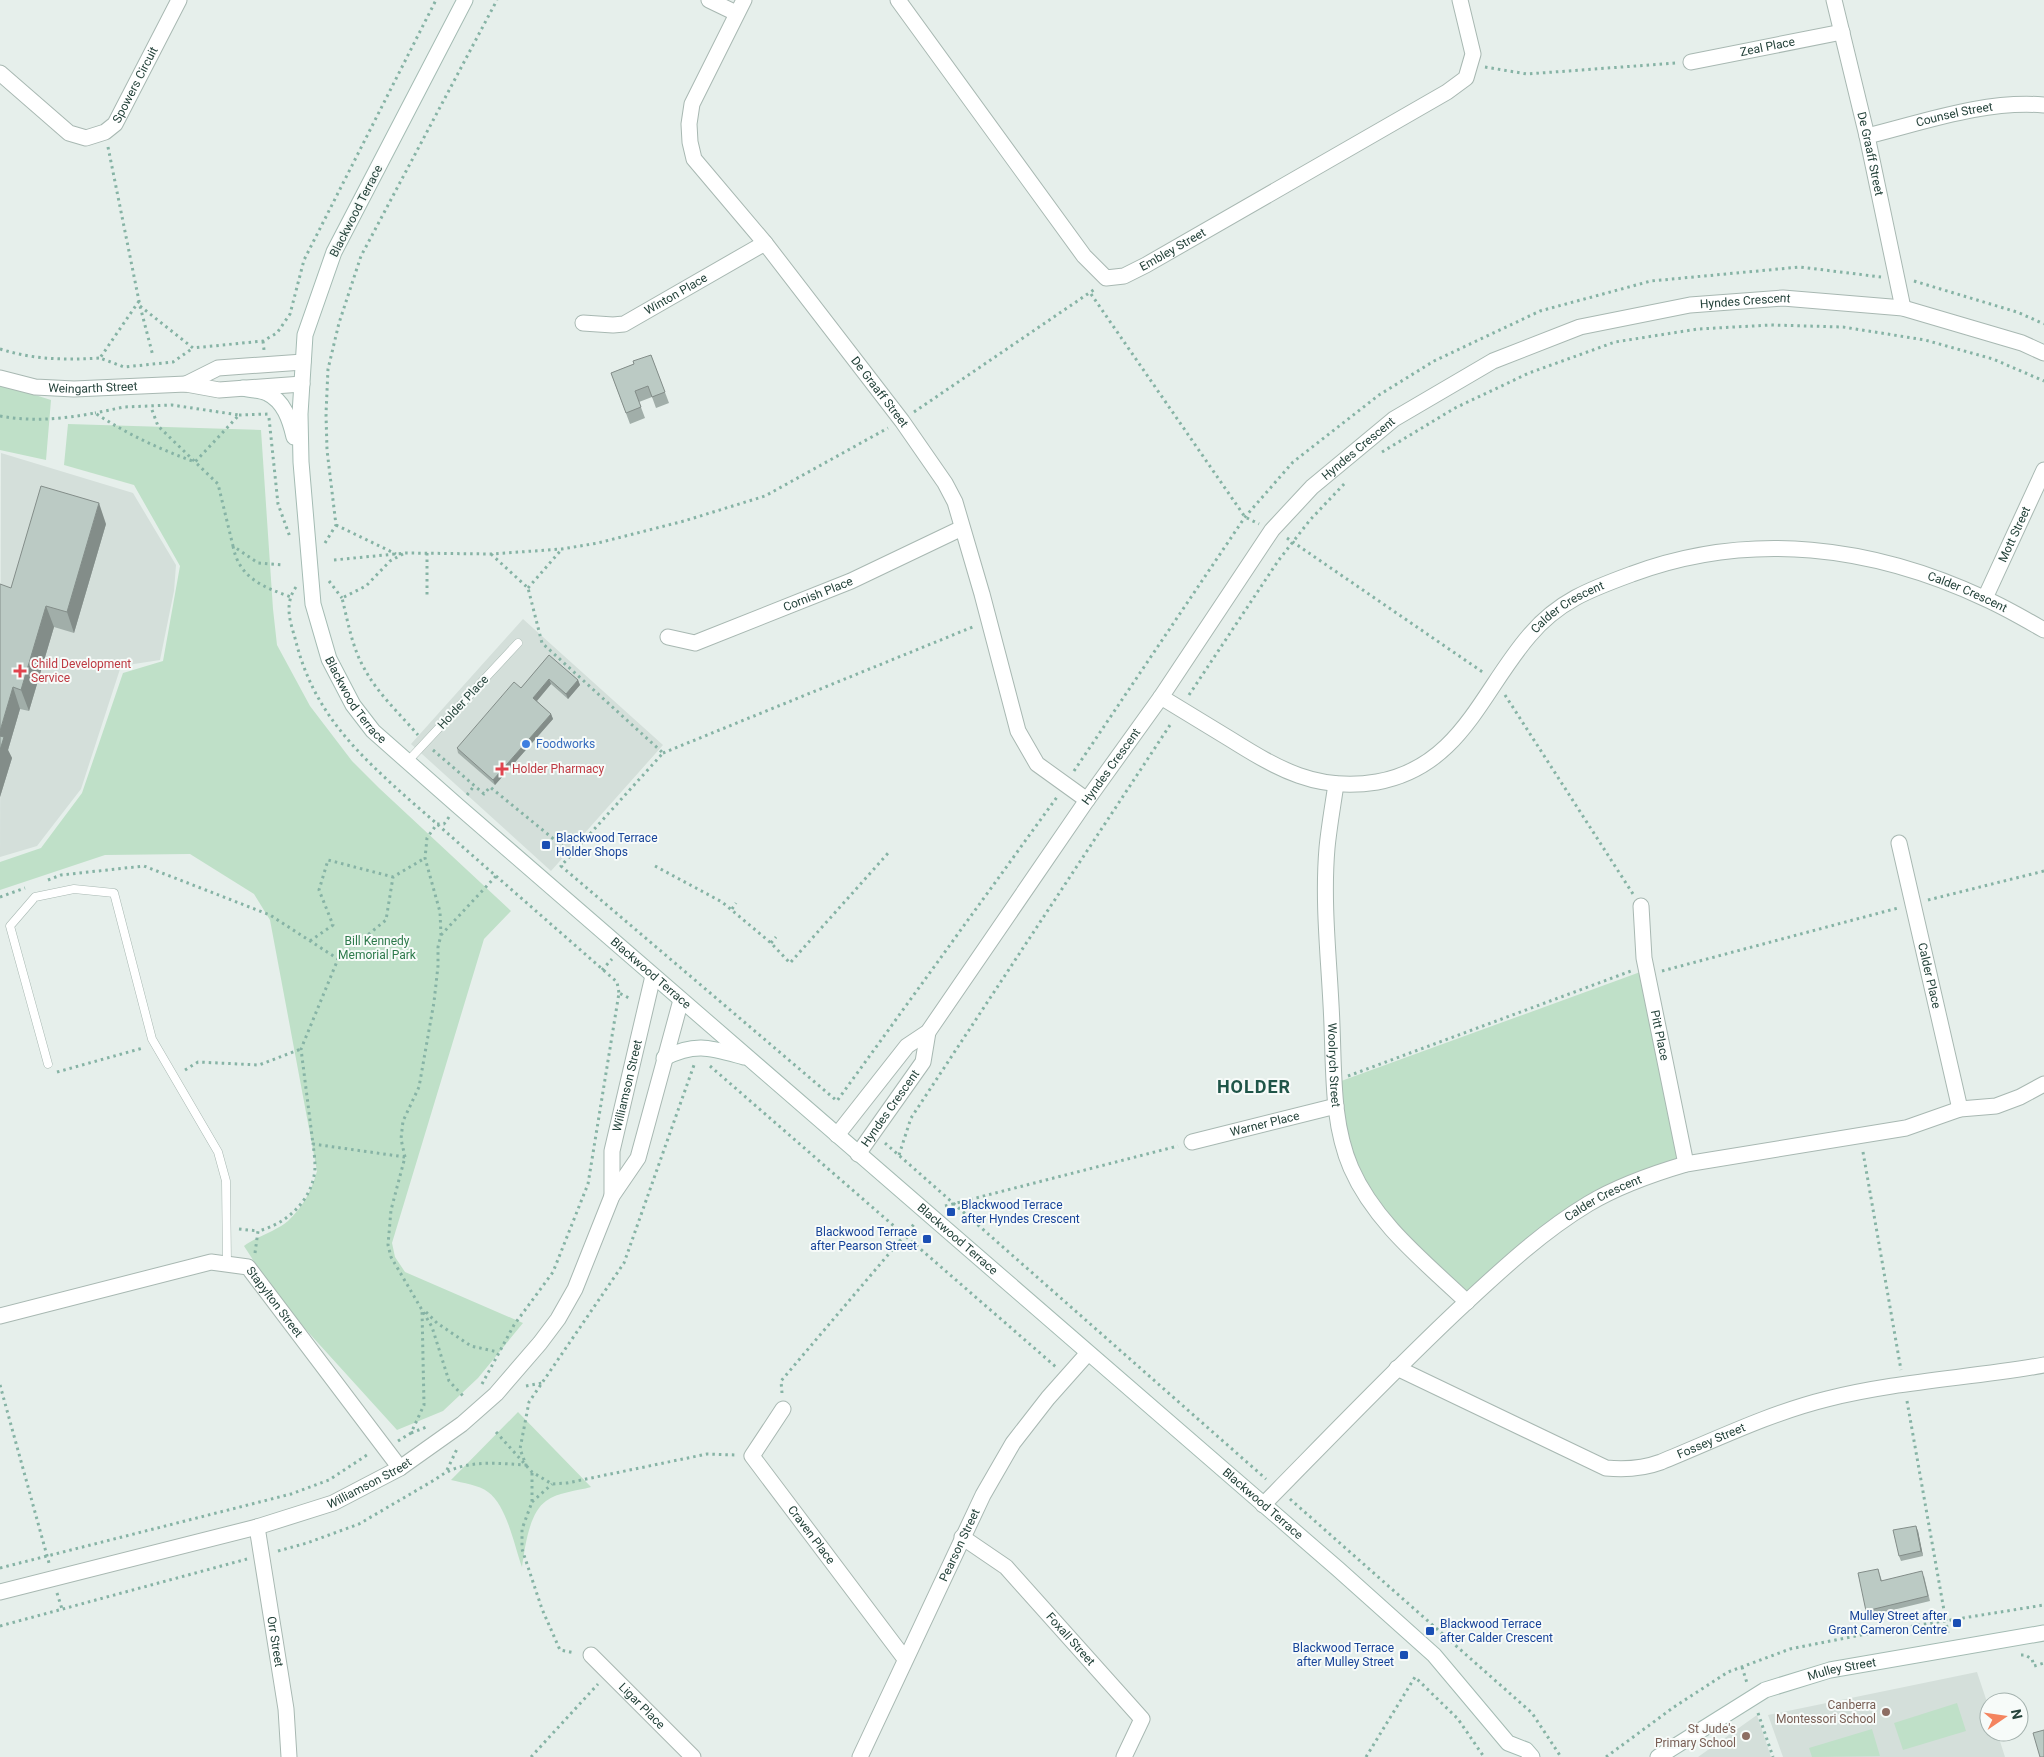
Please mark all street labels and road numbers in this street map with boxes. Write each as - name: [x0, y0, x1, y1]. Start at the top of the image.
- street label: Zeal Place: [1739, 35, 1796, 59]
- street label: Spowers Circuit: [110, 44, 161, 125]
- street label: Counsel Street: [1914, 100, 1994, 130]
- street label: De Graaff Street: [1854, 110, 1886, 197]
- street label: Blackwood Terrace: [327, 163, 385, 259]
- street label: Embley Street: [1137, 225, 1208, 274]
- street label: Winton Place: [642, 271, 710, 318]
- street label: Hyndes Crescent: [1699, 291, 1791, 311]
- street label: De Graaff Street: [848, 354, 911, 430]
- street label: Weingarth Street: [48, 379, 138, 396]
- street label: Hyndes Crescent: [1319, 414, 1398, 483]
- street label: Mott Street: [1995, 504, 2033, 565]
- street label: Calder Crescent: [1926, 569, 2010, 615]
- street label: Cornish Place: [781, 574, 855, 614]
- street label: Calder Crescent: [1528, 578, 1606, 636]
- street label: Blackwood Terrace: [322, 654, 389, 746]
- street label: Holder Place: [435, 672, 491, 732]
- street label: Hyndes Crescent: [1079, 725, 1143, 807]
- street label: Blackwood Terrace: [608, 935, 694, 1012]
- street label: Calder Place: [1915, 941, 1944, 1010]
- street label: Pitt Place: [1648, 1009, 1672, 1062]
- street label: Woolrych Street: [1325, 1023, 1343, 1108]
- street label: Williamson Street: [610, 1038, 645, 1133]
- street label: Hyndes Crescent: [858, 1067, 922, 1149]
- street label: Warner Place: [1229, 1108, 1301, 1139]
- street label: Calder Crescent: [1562, 1172, 1644, 1224]
- street label: Blackwood Terrace: [914, 1200, 1000, 1278]
- street label: Stapylton Street: [243, 1264, 306, 1340]
- street label: Fossey Street: [1675, 1420, 1747, 1462]
- street label: Williamson Street: [325, 1455, 414, 1511]
- street label: Blackwood Terrace: [1220, 1465, 1306, 1542]
- street label: Craven Place: [785, 1503, 838, 1567]
- street label: Pearson Street: [936, 1506, 983, 1584]
- street label: Foxall Street: [1043, 1610, 1098, 1669]
- street label: Orr Street: [264, 1615, 286, 1668]
- street label: Mulley Street: [1806, 1655, 1877, 1683]
- street label: Ligar Place: [616, 1680, 668, 1732]

